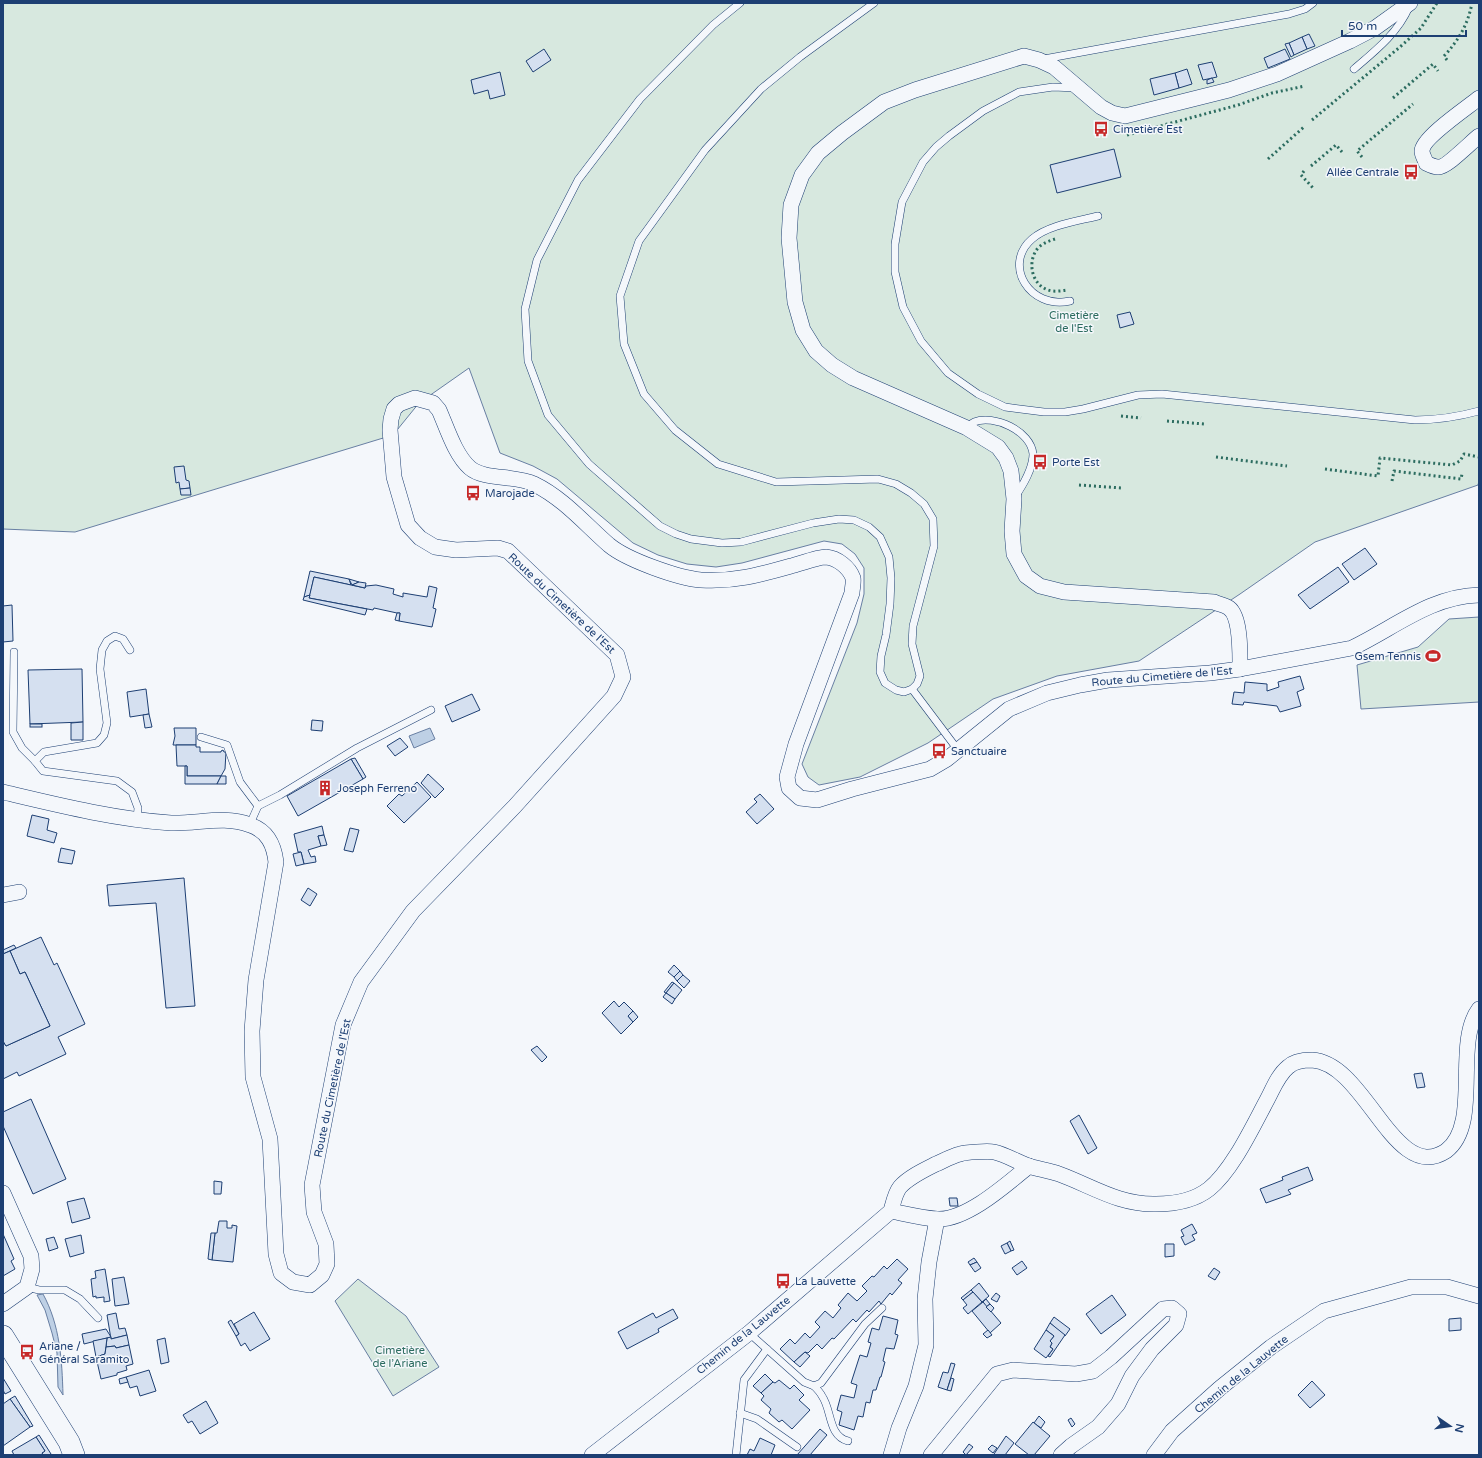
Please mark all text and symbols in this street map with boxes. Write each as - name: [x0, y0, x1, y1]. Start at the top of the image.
- scale bar: [1342, 12, 1466, 38]
- text: 50 m: [1348, 19, 1377, 33]
- bus stop icon: Cimetière Est: [1092, 120, 1110, 138]
- place label: Cimetière Est: [1113, 123, 1182, 136]
- bus stop icon: Allée Centrale: [1402, 163, 1420, 181]
- place label: Allée Centrale: [1326, 166, 1399, 179]
- park label: Cimetière de l'Est: [1049, 309, 1099, 335]
- bus stop icon: Porte Est: [1031, 453, 1049, 471]
- place label: Porte Est: [1052, 456, 1100, 469]
- bus stop icon: Marojade: [464, 484, 482, 502]
- place label: Marojade: [485, 487, 535, 500]
- street label: Route du Cimetière de l'Est: [505, 550, 618, 656]
- sports icon: Gsem Tennis: [1424, 647, 1442, 665]
- place label: Gsem Tennis: [1355, 650, 1421, 663]
- street label: Route du Cimetière de l'Est: [1091, 664, 1233, 689]
- bus stop icon: Sanctuaire: [930, 742, 948, 760]
- place label: Sanctuaire: [951, 745, 1007, 758]
- building icon: Joseph Ferreno: [316, 779, 334, 797]
- place label: Joseph Ferreno: [337, 782, 417, 795]
- street label: Route du Cimetière de l'Est: [311, 1018, 354, 1159]
- bus stop icon: La Lauvette: [774, 1272, 792, 1290]
- place label: La Lauvette: [795, 1275, 856, 1288]
- street label: Chemin de la Lauvette: [694, 1294, 793, 1377]
- street label: Chemin de la Lauvette: [1192, 1333, 1291, 1416]
- place label: Ariane / Général Saramito: [39, 1340, 130, 1366]
- bus stop icon: Ariane / Général Saramito: [18, 1343, 36, 1361]
- park label: Cimetière de l’Ariane: [372, 1344, 428, 1370]
- north arrow: [1430, 1406, 1470, 1446]
- text: N: [1452, 1422, 1467, 1434]

